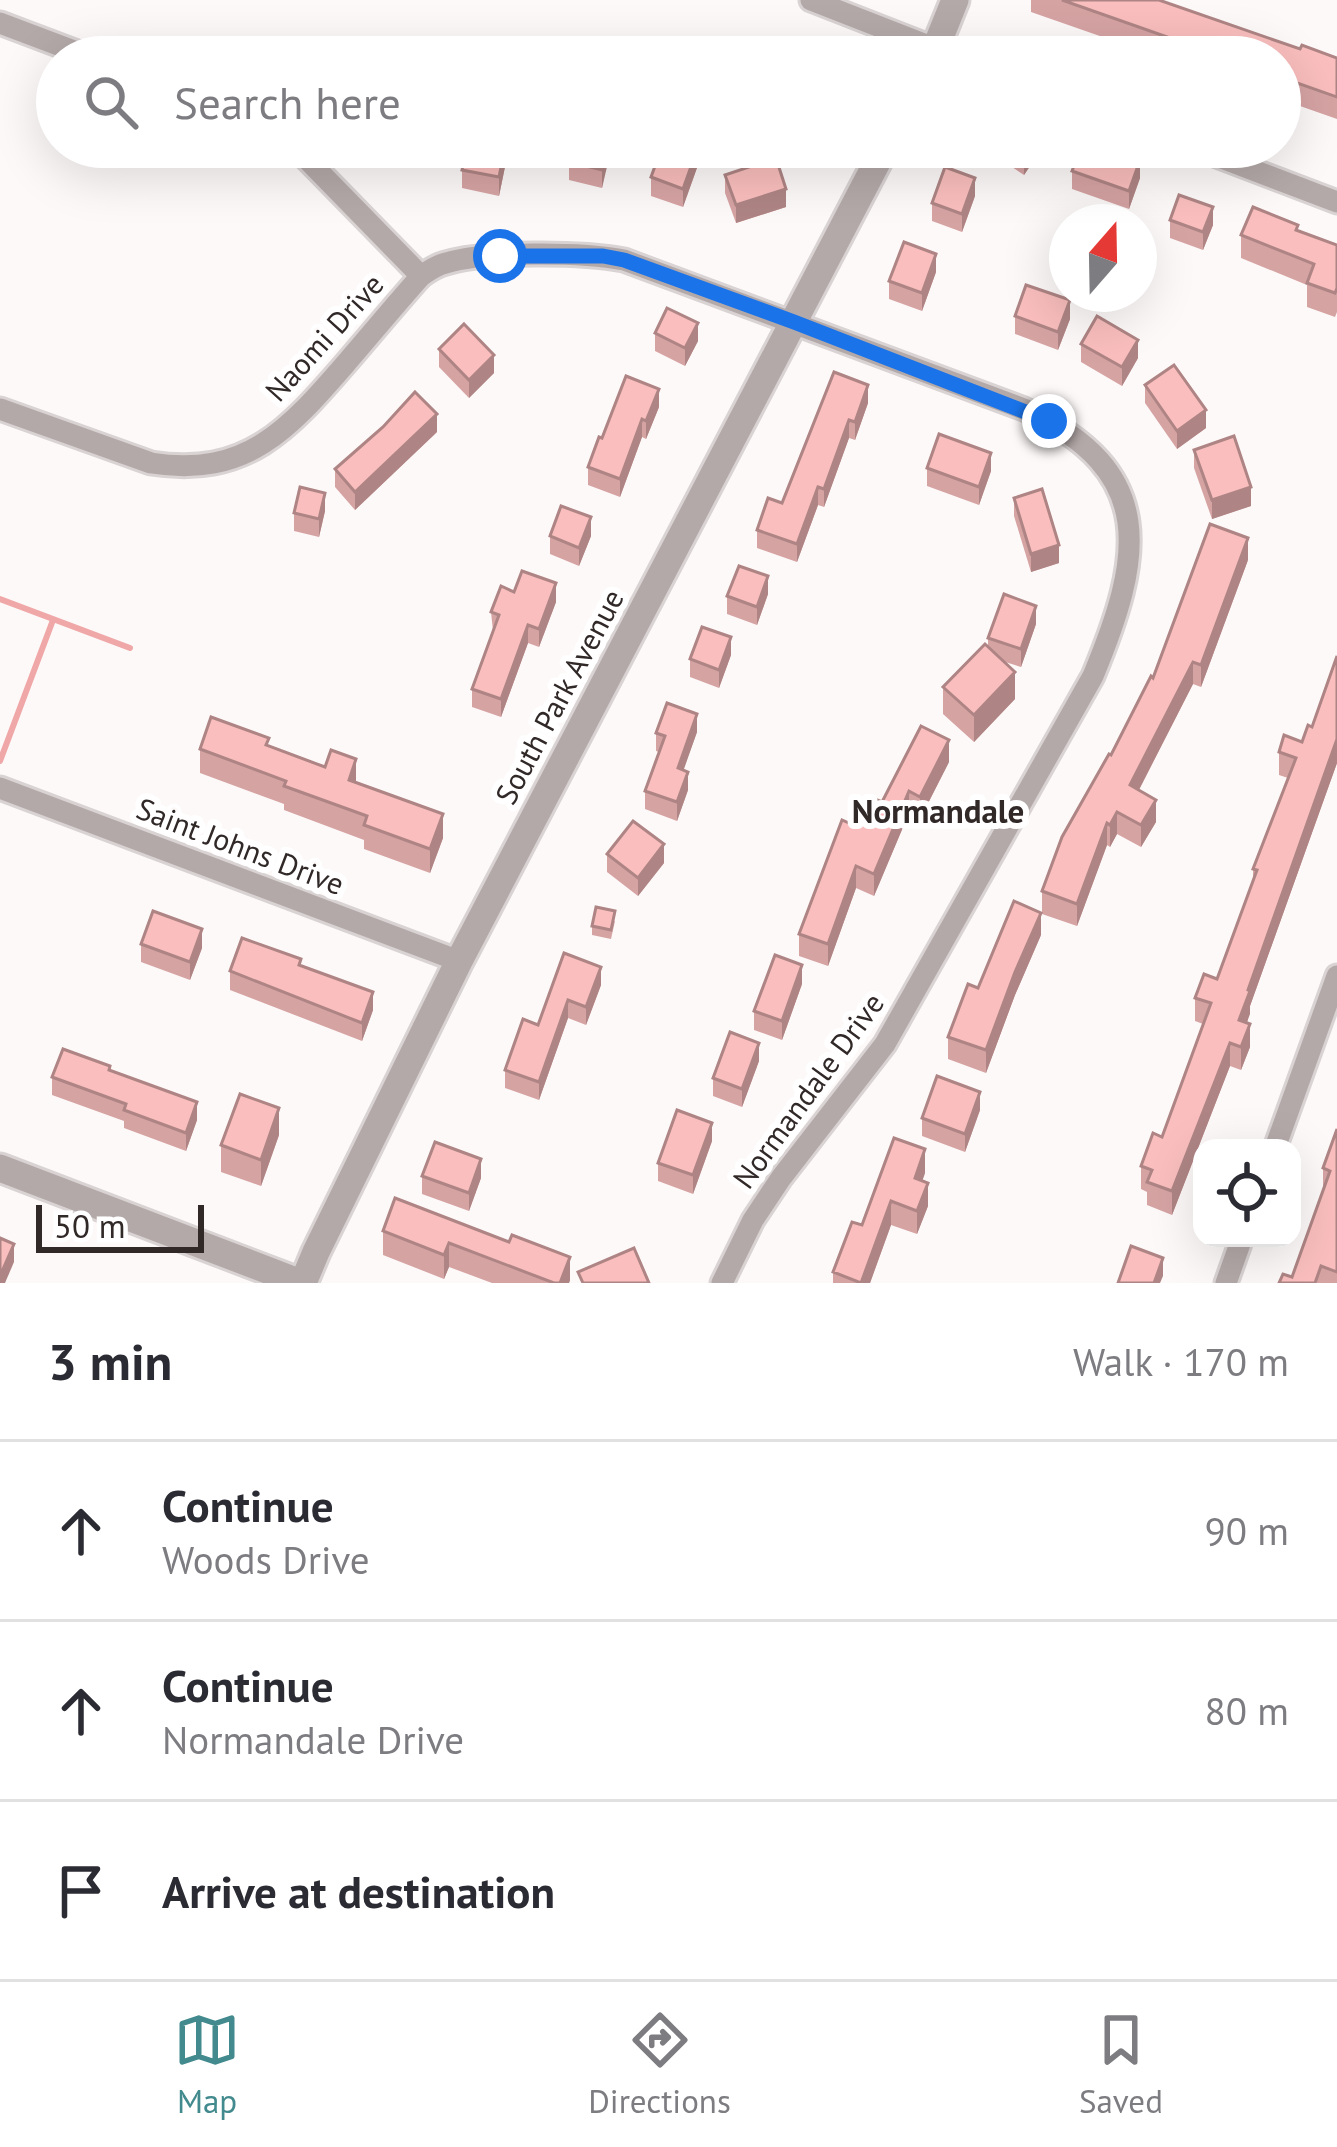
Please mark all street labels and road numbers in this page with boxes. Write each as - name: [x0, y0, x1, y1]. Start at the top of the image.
- street label: Naomi Drive: [256, 265, 392, 409]
- street label: South Park Avenue: [486, 582, 632, 810]
- street label: Saint Johns Drive: [131, 788, 350, 903]
- street label: Normandale Drive: [724, 985, 892, 1196]

